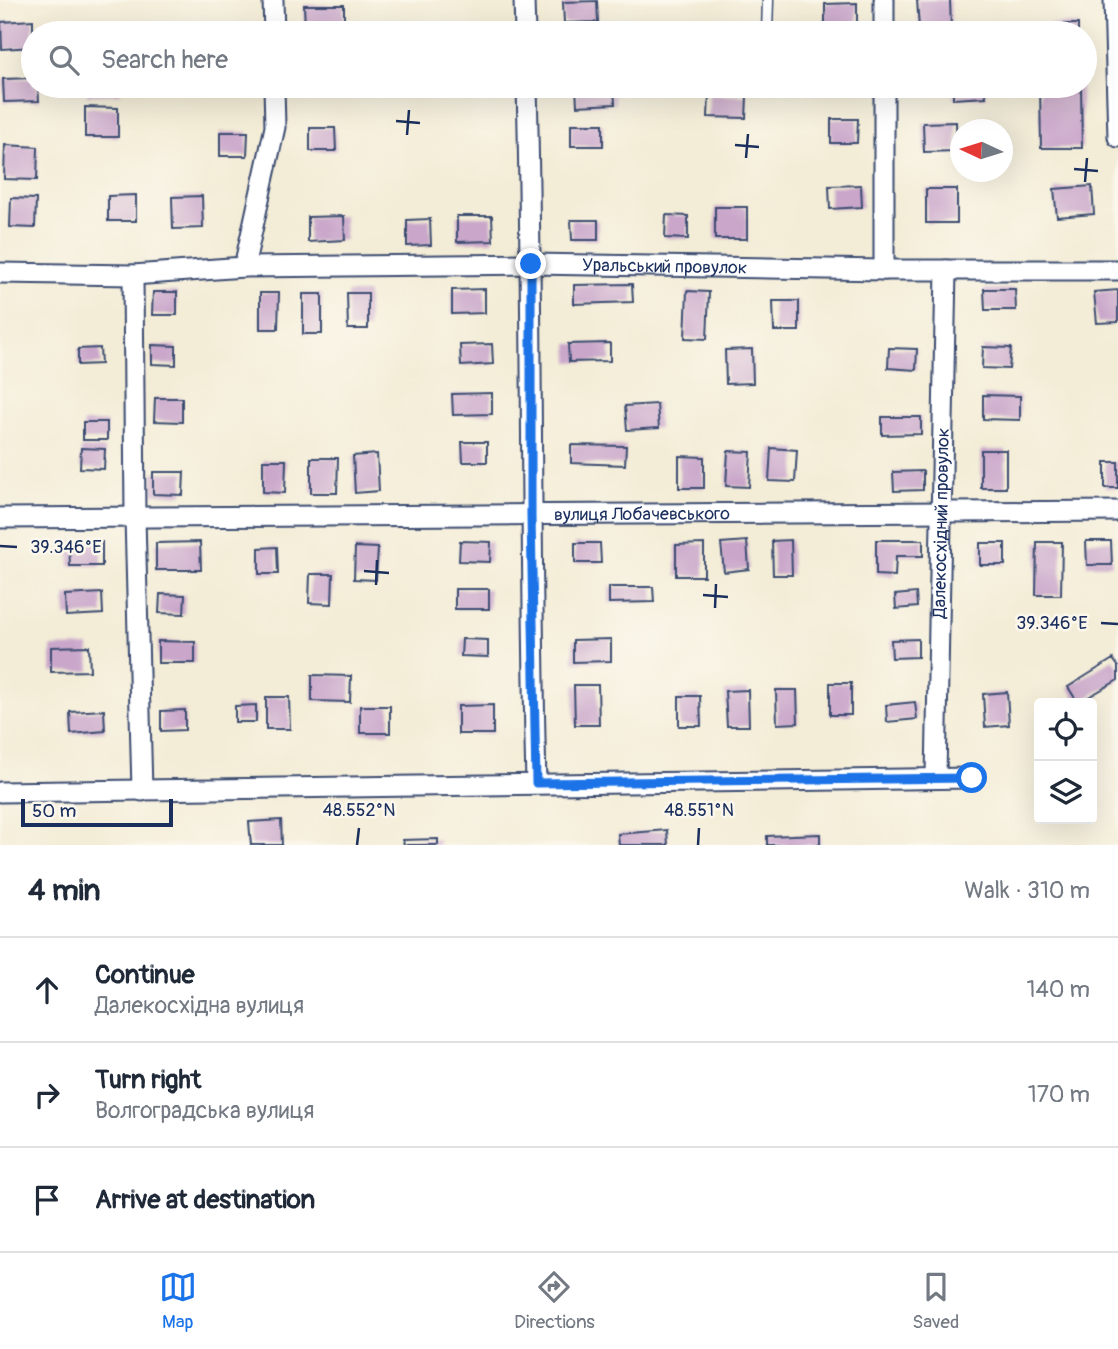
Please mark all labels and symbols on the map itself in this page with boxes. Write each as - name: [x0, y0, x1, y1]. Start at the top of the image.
- north arrow: [950, 119, 1013, 182]
- route end: [515, 248, 546, 279]
- street label: Уральський провулок: [582, 254, 747, 280]
- street label: Далекосхідний провулок: [928, 428, 955, 620]
- street label: вулиця Лобачевського: [554, 502, 730, 527]
- text: 39.346°E: [30, 536, 102, 559]
- text: 39.346°E: [1016, 612, 1088, 635]
- route start: [956, 762, 987, 793]
- scale bar: [21, 796, 173, 828]
- text: 48.552°N: [322, 799, 396, 822]
- text: 48.551°N: [664, 799, 734, 822]

